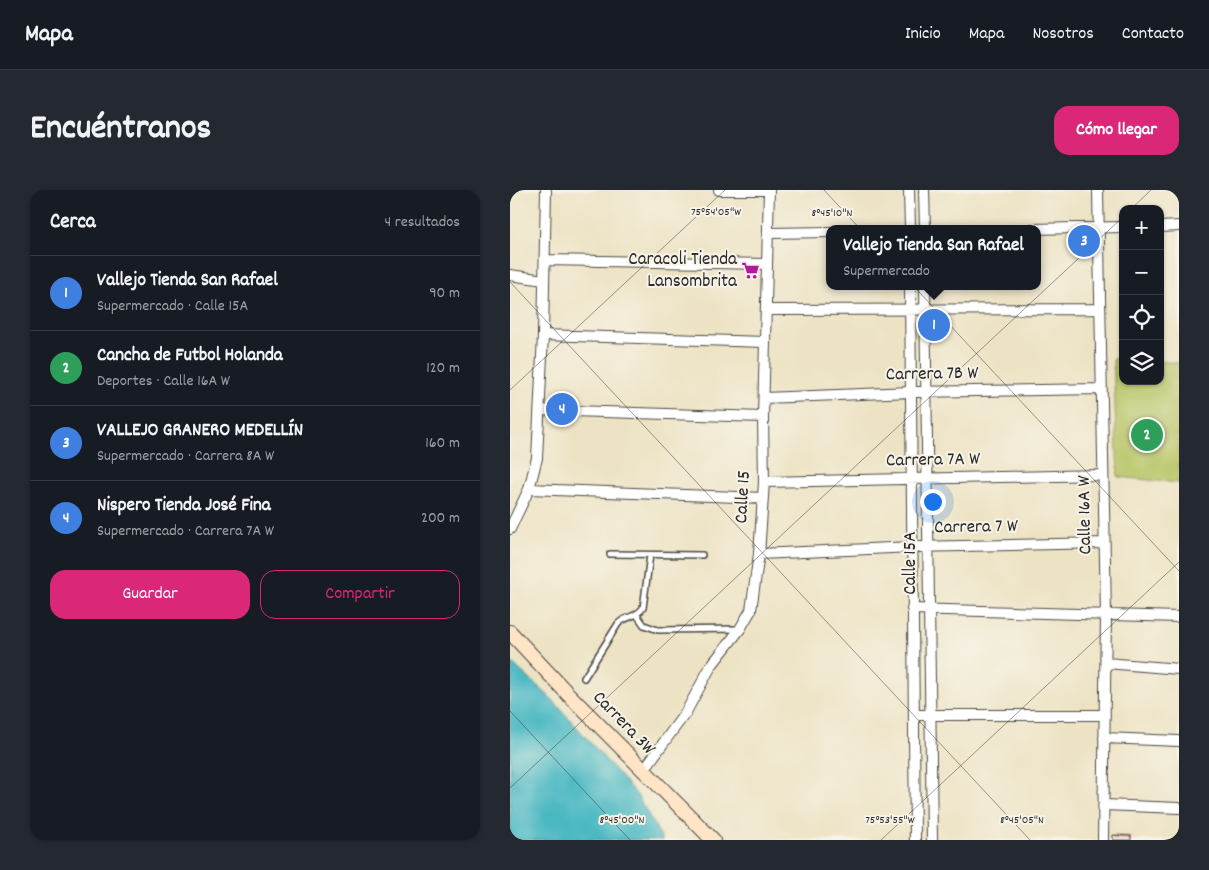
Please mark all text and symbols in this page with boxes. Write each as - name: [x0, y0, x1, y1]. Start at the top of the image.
- text: Mapa: [25, 18, 73, 52]
- text: Inicio: [905, 22, 941, 47]
- text: Mapa: [969, 22, 1004, 47]
- text: Nosotros: [1032, 22, 1094, 47]
- text: Contacto: [1122, 22, 1184, 47]
- text: Encuéntranos: [30, 105, 211, 155]
- button: Cómo llegar: [1054, 106, 1179, 155]
- text: 75°54'05"W: [691, 204, 741, 221]
- text: 8°45'10"N: [812, 205, 853, 222]
- map controls: [1119, 205, 1164, 385]
- button: +: [1119, 205, 1164, 250]
- text: Cerca: [50, 208, 96, 238]
- text: 4 resultados: [385, 211, 460, 234]
- pin: 3: [1068, 222, 1100, 260]
- popup: [826, 225, 1041, 290]
- text: Vallejo Tienda San Rafael: [843, 233, 1024, 260]
- place label: Caracoli Tienda Lansombrita: [628, 247, 738, 296]
- button: −: [1119, 250, 1164, 295]
- text: Supermercado: [843, 260, 930, 283]
- supermarket icon: Caracoli Tienda Lansombrita: [741, 261, 761, 281]
- text: Vallejo Tienda San Rafael: [97, 268, 278, 295]
- text: 1: [64, 282, 68, 305]
- text: 90 m: [429, 282, 460, 305]
- text: Supermercado · Calle 15A: [97, 295, 248, 318]
- button: locate: [1119, 295, 1164, 340]
- pin: 1: [918, 306, 950, 344]
- button: layers: [1119, 340, 1164, 385]
- text: Cancha de Futbol Holanda: [97, 343, 283, 370]
- text: 2: [63, 357, 70, 380]
- text: 120 m: [426, 357, 460, 380]
- street label: Carrera 7B W: [885, 361, 979, 389]
- text: Deportes · Calle 16A W: [97, 370, 230, 393]
- pin: 4: [546, 390, 578, 428]
- pin: 2: [1131, 416, 1163, 454]
- text: VALLEJO GRANERO MEDELLÍN: [97, 418, 303, 445]
- text: 3: [62, 432, 70, 455]
- text: 160 m: [425, 432, 460, 455]
- text: Supermercado · Carrera 8A W: [97, 445, 274, 468]
- street label: Carrera 7A W: [886, 447, 980, 475]
- street label: Calle 15: [729, 470, 759, 524]
- street label: Calle 16A W: [1072, 475, 1100, 555]
- your location: [920, 489, 946, 515]
- text: Nispero Tienda José Fina: [97, 493, 271, 520]
- text: 4: [63, 507, 69, 530]
- text: 200 m: [421, 507, 460, 530]
- street label: Carrera 7 W: [934, 514, 1018, 542]
- text: Supermercado · Carrera 7A W: [97, 520, 274, 543]
- street label: Calle 15A: [898, 531, 925, 595]
- button: Guardar: [50, 570, 250, 619]
- button: Compartir: [260, 570, 460, 619]
- street label: Carrera 3W: [585, 686, 661, 762]
- text: 8°45'00"N: [600, 812, 644, 829]
- text: 75°53'55"W: [865, 812, 915, 829]
- text: 8°45'05"N: [1000, 812, 1044, 829]

